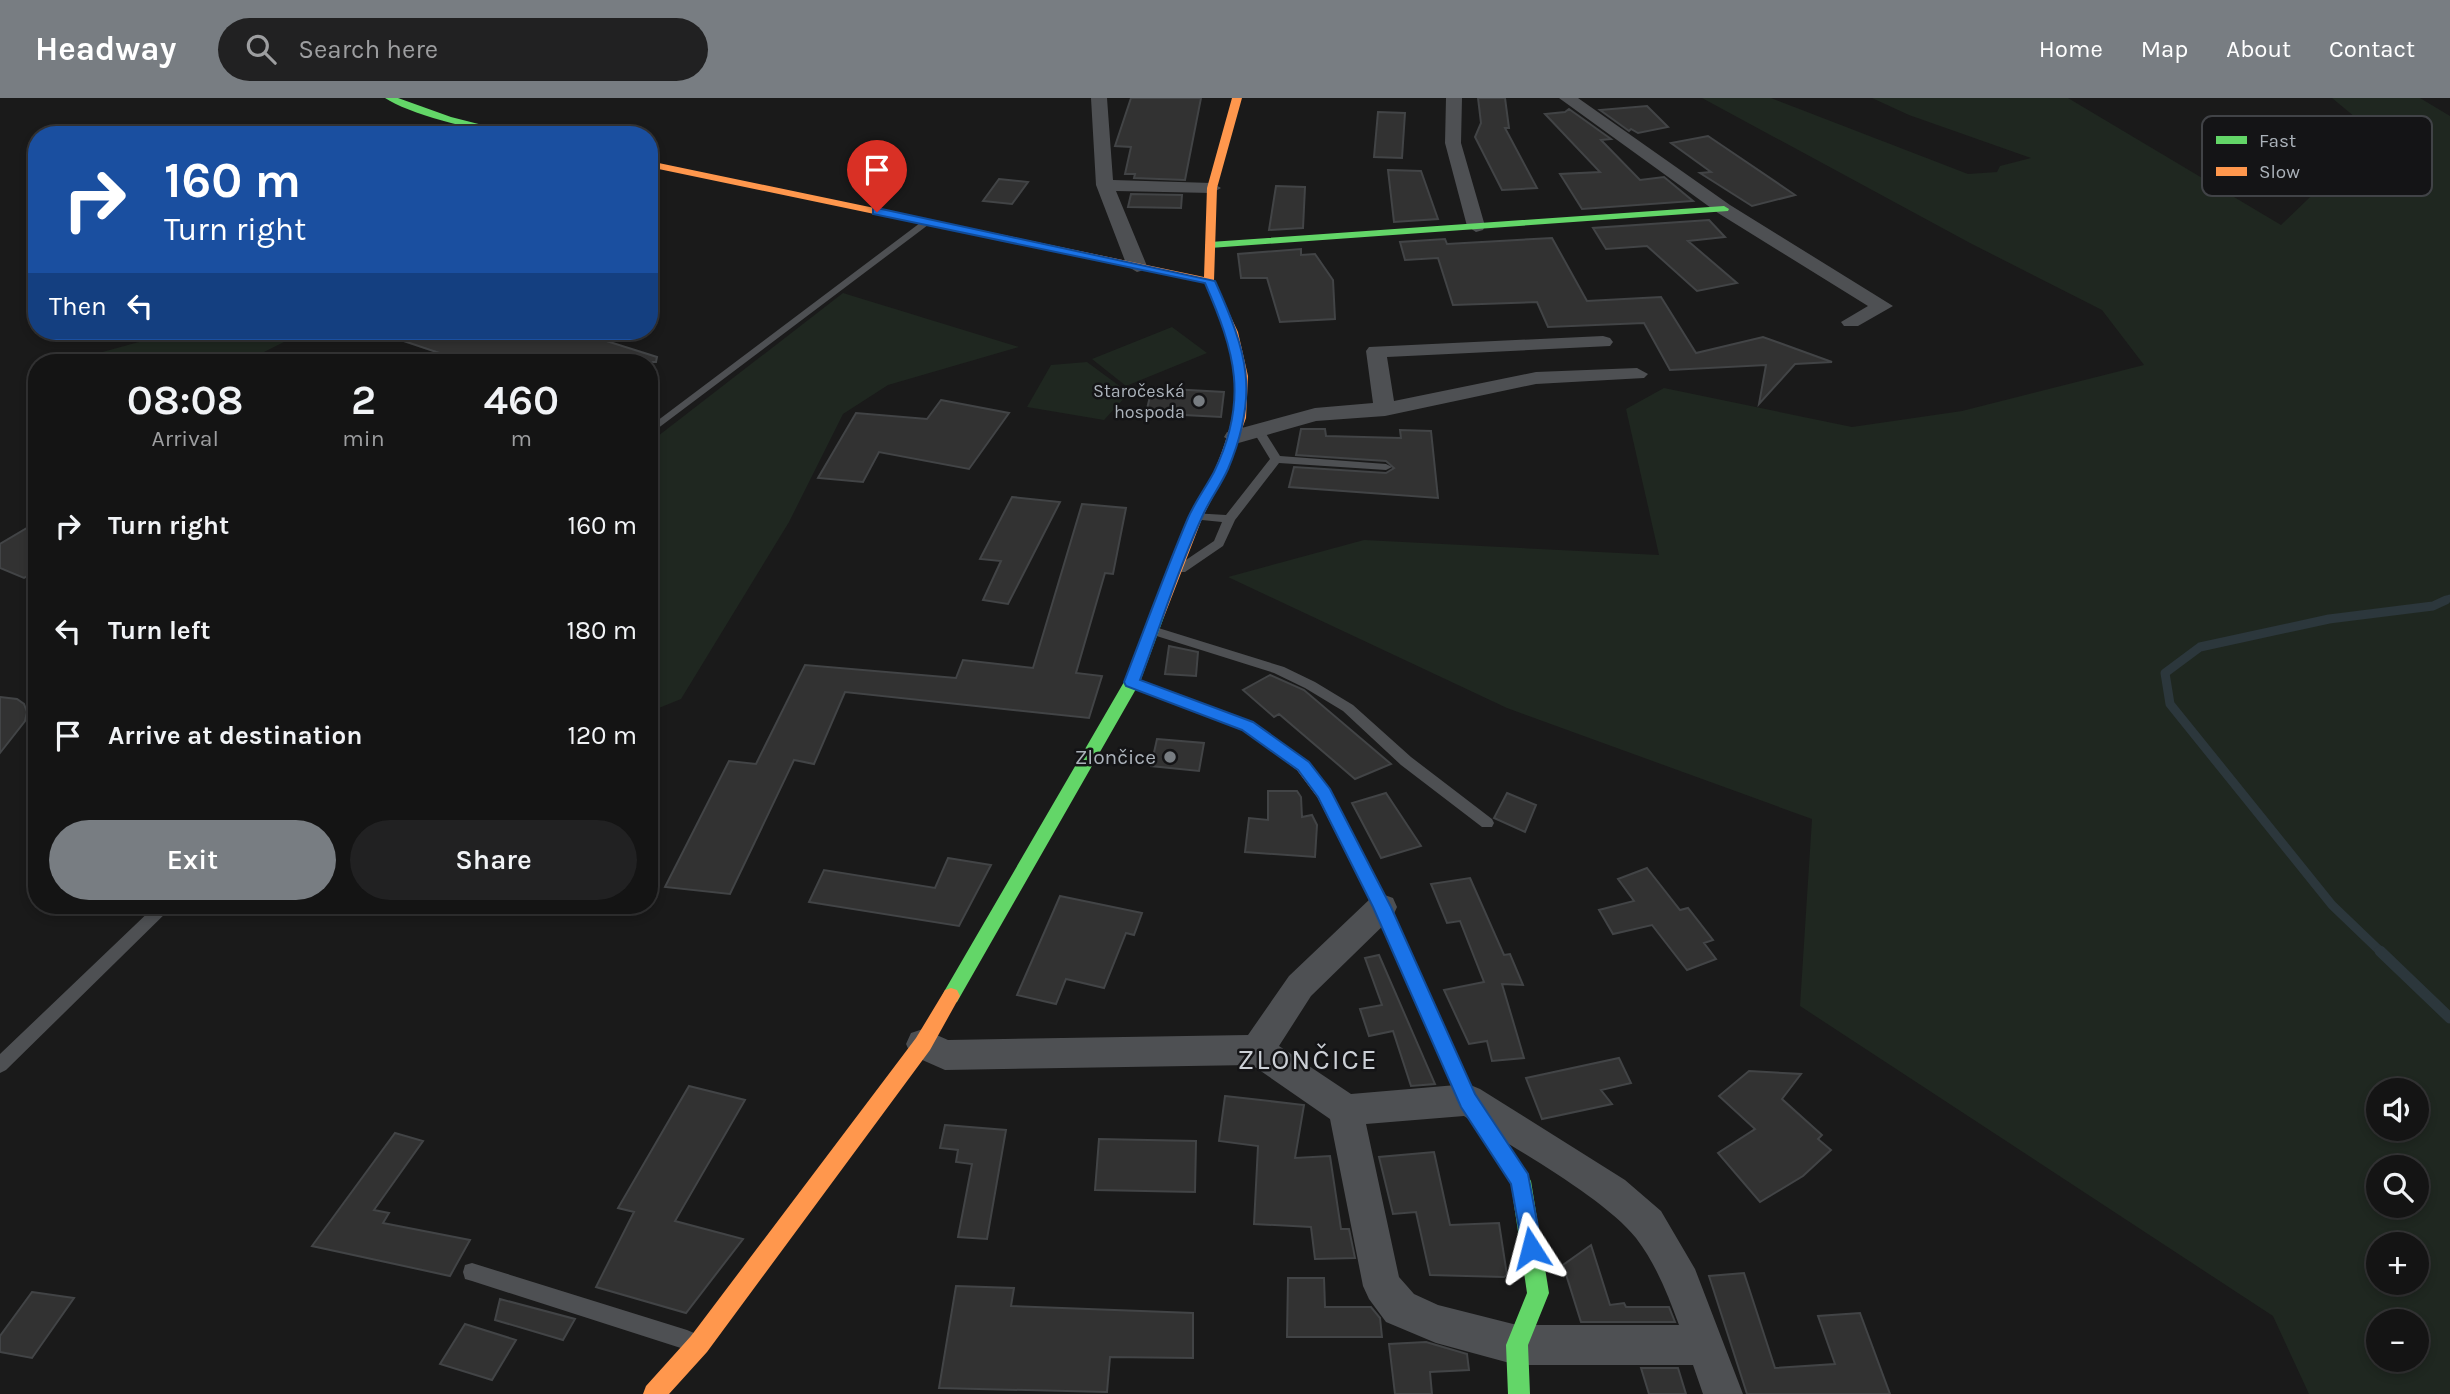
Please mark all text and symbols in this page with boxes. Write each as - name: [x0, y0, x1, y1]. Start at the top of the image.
- search box: [218, 18, 708, 81]
- text: Headway: [35, 30, 176, 68]
- icon: search: [242, 30, 280, 68]
- text: Search here: [298, 34, 438, 65]
- text: Home: [2039, 35, 2103, 63]
- text: Map: [2141, 35, 2188, 63]
- text: About: [2226, 35, 2291, 63]
- text: Contact: [2329, 35, 2415, 63]
- legend: [2202, 116, 2432, 196]
- text: Fast: [2259, 130, 2296, 152]
- pin: [847, 140, 907, 212]
- icon: arrive: [858, 151, 896, 189]
- text: 160 m: [164, 152, 301, 209]
- icon: right: [49, 154, 140, 245]
- text: Slow: [2259, 161, 2300, 183]
- text: Turn right: [164, 211, 306, 248]
- icon: left: [121, 287, 159, 325]
- text: Then: [49, 291, 107, 322]
- text: 08:08: [127, 375, 244, 425]
- text: 2: [351, 375, 376, 425]
- text: 460: [483, 375, 559, 425]
- place label: Staročeská hospoda: [1093, 380, 1185, 423]
- marker: Staročeská hospoda: [1191, 393, 1207, 409]
- text: Arrival: [151, 425, 219, 452]
- text: min: [342, 425, 385, 452]
- text: m: [511, 425, 532, 452]
- icon: right: [49, 507, 87, 545]
- text: Turn right: [108, 510, 229, 541]
- text: 160 m: [568, 510, 637, 541]
- icon: left: [49, 612, 87, 650]
- text: Turn left: [108, 615, 210, 646]
- text: 180 m: [567, 615, 637, 646]
- icon: arrive: [49, 717, 87, 755]
- text: Arrive at destination: [108, 720, 362, 751]
- text: 120 m: [567, 720, 637, 751]
- place label: Zlončice: [1075, 745, 1156, 769]
- marker: Zlončice: [1162, 749, 1178, 765]
- button: Exit: [49, 820, 336, 900]
- button: Share: [350, 820, 637, 900]
- district label: ZLONČICE: [1238, 1043, 1378, 1076]
- map controls: [2366, 1078, 2429, 1372]
- button: sound: [2366, 1078, 2429, 1141]
- button: search: [2366, 1155, 2429, 1218]
- position arrow: [1494, 1211, 1568, 1285]
- button: +: [2366, 1232, 2429, 1295]
- button: −: [2366, 1309, 2429, 1372]

